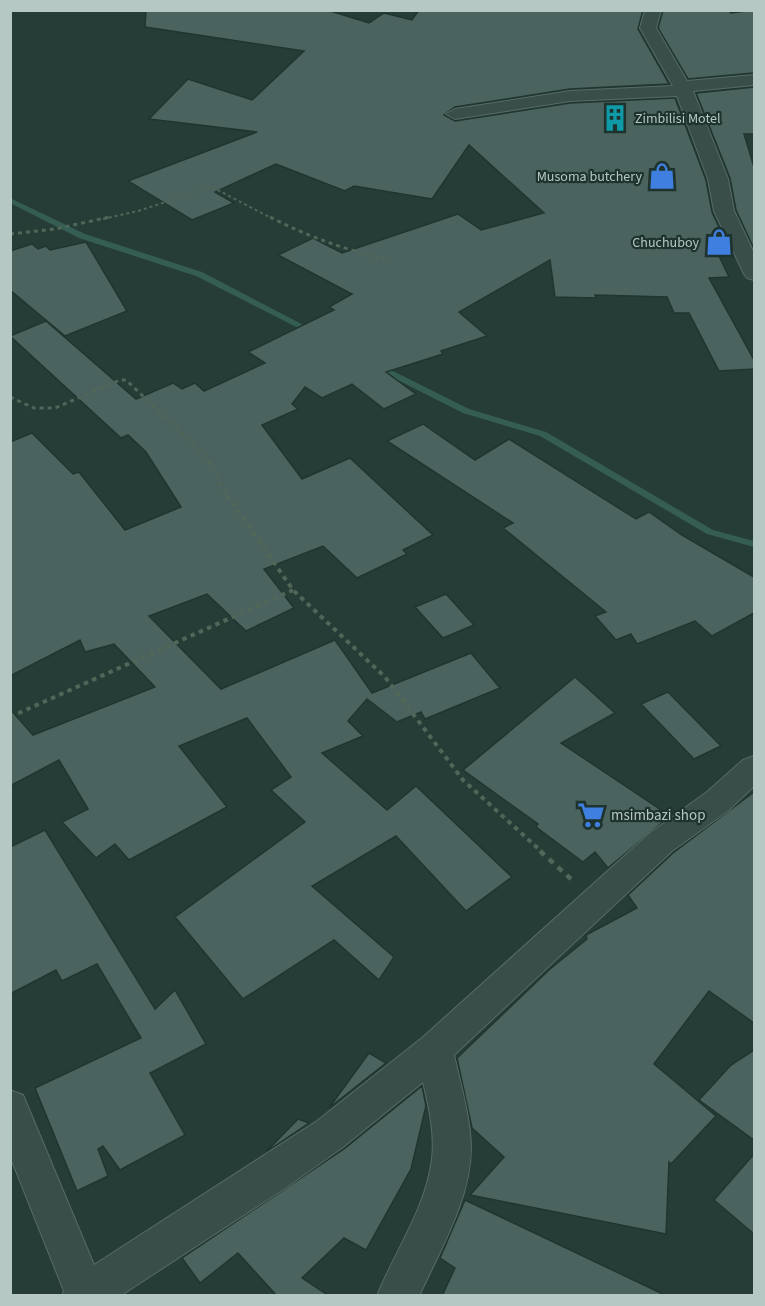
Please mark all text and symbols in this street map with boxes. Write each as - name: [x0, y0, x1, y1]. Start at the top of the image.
- building icon: Zimbilisi Motel: [600, 103, 630, 133]
- place label: Zimbilisi Motel: [635, 109, 721, 129]
- shop icon: Musoma butchery: [647, 161, 677, 191]
- place label: Musoma butchery: [537, 167, 642, 187]
- shop icon: Chuchuboy: [704, 227, 734, 257]
- place label: Chuchuboy: [632, 233, 699, 253]
- supermarket icon: msimbazi shop: [576, 800, 606, 830]
- place label: msimbazi shop: [611, 805, 705, 826]

